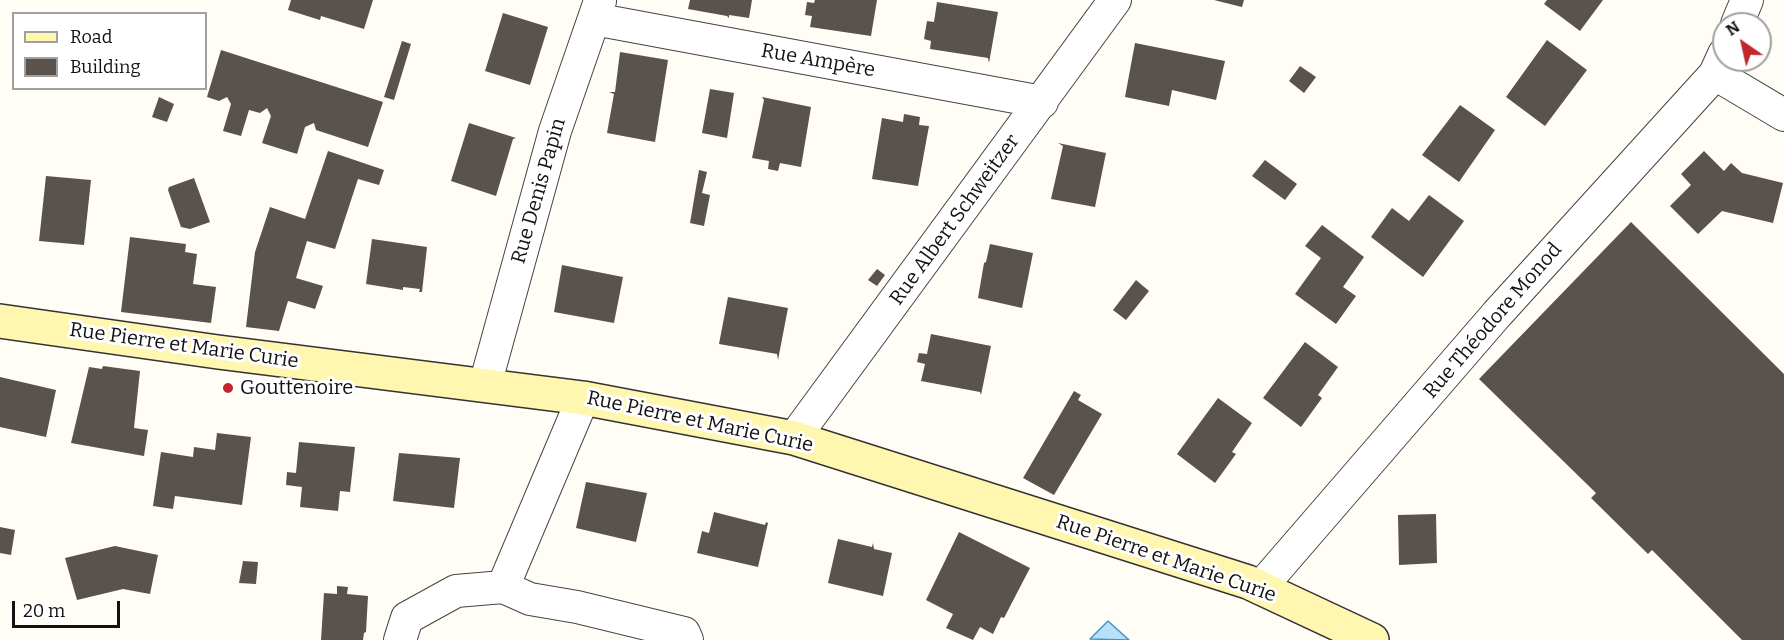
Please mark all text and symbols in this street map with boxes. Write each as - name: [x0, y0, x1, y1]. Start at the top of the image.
- legend: [12, 12, 207, 90]
- north arrow: [1712, 12, 1772, 72]
- text: N: [1722, 17, 1743, 40]
- text: Road: [70, 26, 112, 48]
- street label: Rue Ampère: [759, 39, 877, 83]
- text: Building: [70, 56, 141, 78]
- street label: Rue Denis Papin: [507, 115, 571, 267]
- street label: Rue Albert Schweitzer: [885, 130, 1025, 310]
- street label: Rue Théodore Monod: [1419, 238, 1567, 404]
- street label: Rue Pierre et Marie Curie: [68, 318, 300, 374]
- place label: Gouttenoire: [240, 376, 353, 400]
- marker: Gouttenoire: [221, 381, 235, 395]
- street label: Rue Pierre et Marie Curie: [585, 386, 815, 458]
- street label: Rue Pierre et Marie Curie: [1053, 510, 1279, 608]
- scale bar: [15, 589, 123, 627]
- text: 20 m: [23, 600, 65, 622]

